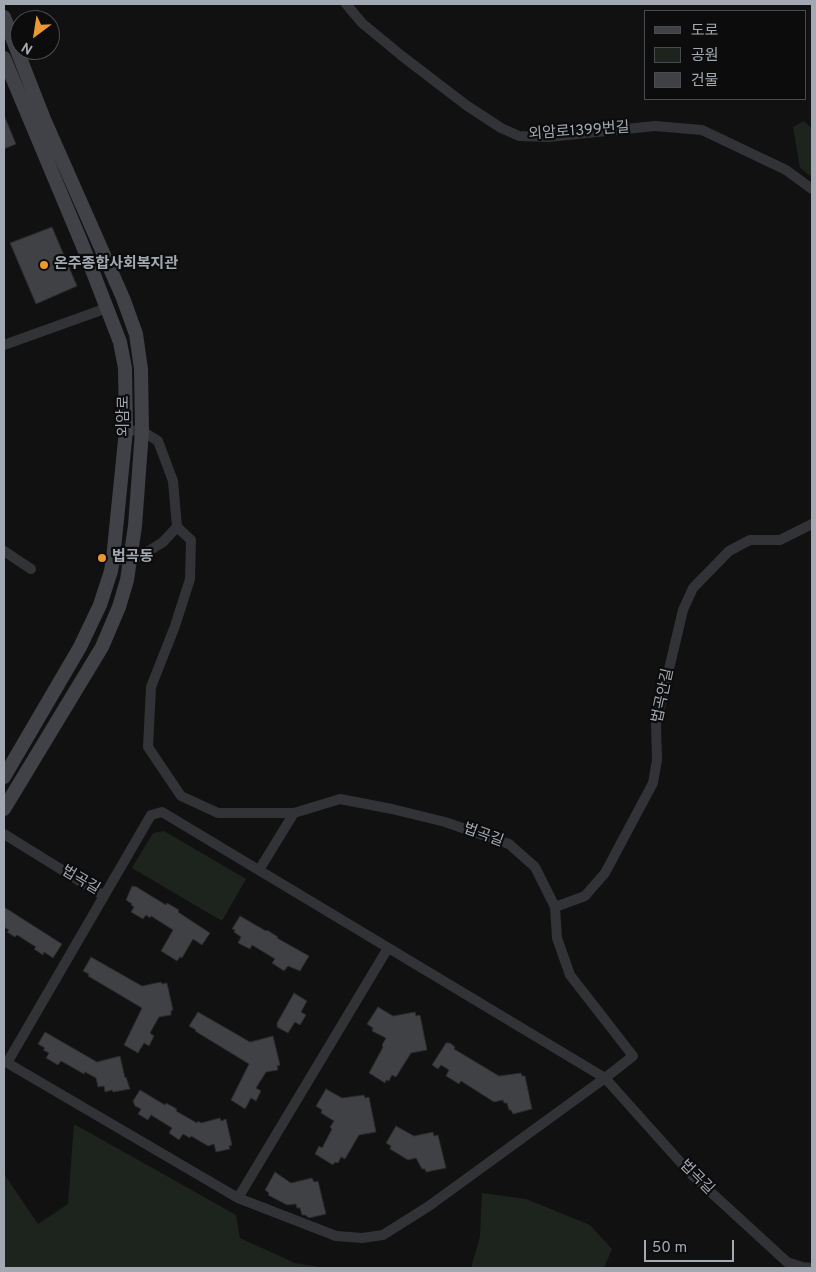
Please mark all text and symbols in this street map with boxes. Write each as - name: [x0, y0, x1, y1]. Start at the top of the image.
- north arrow: [10, 10, 60, 60]
- legend: [644, 10, 806, 100]
- text: 도로: [691, 22, 719, 41]
- text: N: [19, 38, 36, 57]
- text: 공원: [691, 47, 719, 66]
- text: 건물: [691, 72, 719, 91]
- street label: 외암로1399번길: [528, 119, 630, 145]
- place label: 온주종합사회복지관: [54, 256, 178, 274]
- marker: 온주종합사회복지관: [38, 259, 50, 271]
- street label: 외암로: [116, 395, 134, 437]
- place label: 법곡동: [112, 549, 153, 567]
- marker: 법곡동: [96, 552, 108, 564]
- street label: 법곡안길: [649, 667, 679, 725]
- street label: 법곡길: [460, 820, 506, 852]
- street label: 법곡길: [58, 863, 102, 899]
- street label: 법곡길: [675, 1157, 717, 1199]
- scale bar: [646, 1230, 736, 1262]
- text: 50 m: [652, 1239, 687, 1258]

